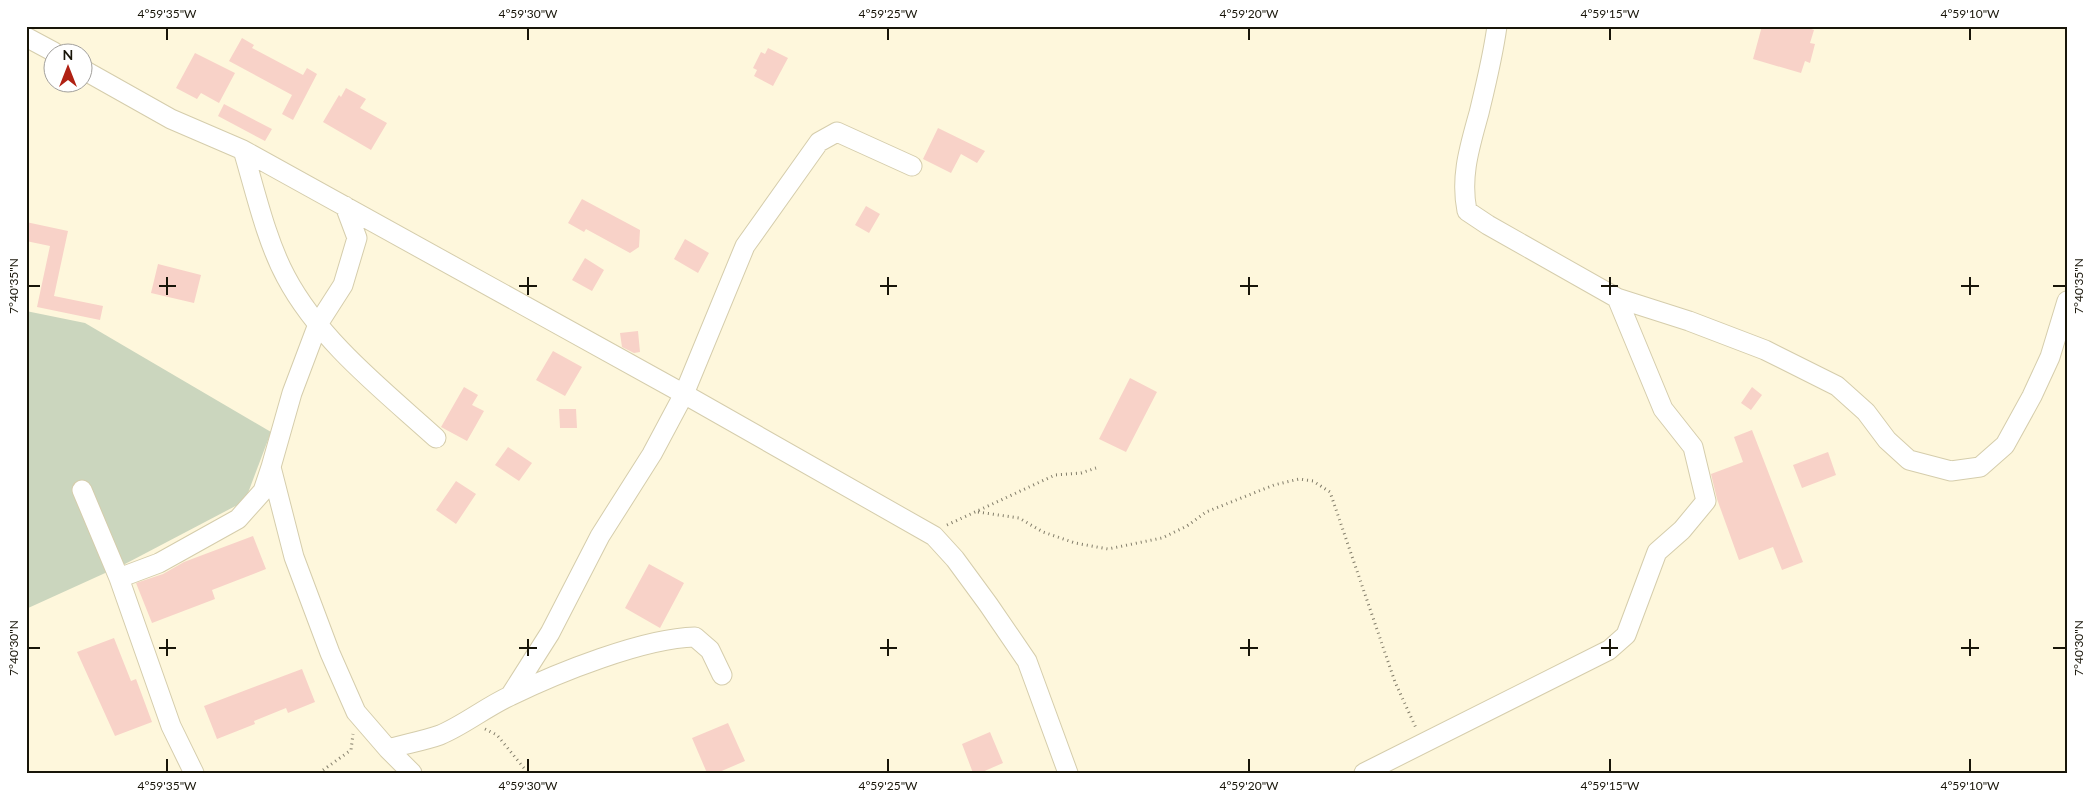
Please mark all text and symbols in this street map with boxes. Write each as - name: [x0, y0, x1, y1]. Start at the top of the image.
- text: 4°59'35"W: [137, 6, 197, 21]
- text: 4°59'30"W: [498, 6, 558, 21]
- text: 4°59'25"W: [858, 6, 918, 21]
- text: 4°59'20"W: [1219, 6, 1279, 21]
- text: 4°59'15"W: [1580, 6, 1640, 21]
- text: 4°59'10"W: [1940, 6, 2000, 21]
- north arrow: [42, 42, 92, 92]
- text: N: [63, 46, 73, 63]
- text: 7°40'35"N: [6, 258, 21, 314]
- text: 7°40'35"N: [2071, 258, 2086, 314]
- text: 7°40'30"N: [6, 620, 21, 676]
- text: 7°40'30"N: [2071, 620, 2086, 676]
- text: 4°59'35"W: [137, 778, 197, 793]
- text: 4°59'30"W: [498, 778, 558, 793]
- text: 4°59'25"W: [858, 778, 918, 793]
- text: 4°59'20"W: [1219, 778, 1279, 793]
- text: 4°59'15"W: [1580, 778, 1640, 793]
- text: 4°59'10"W: [1940, 778, 2000, 793]

